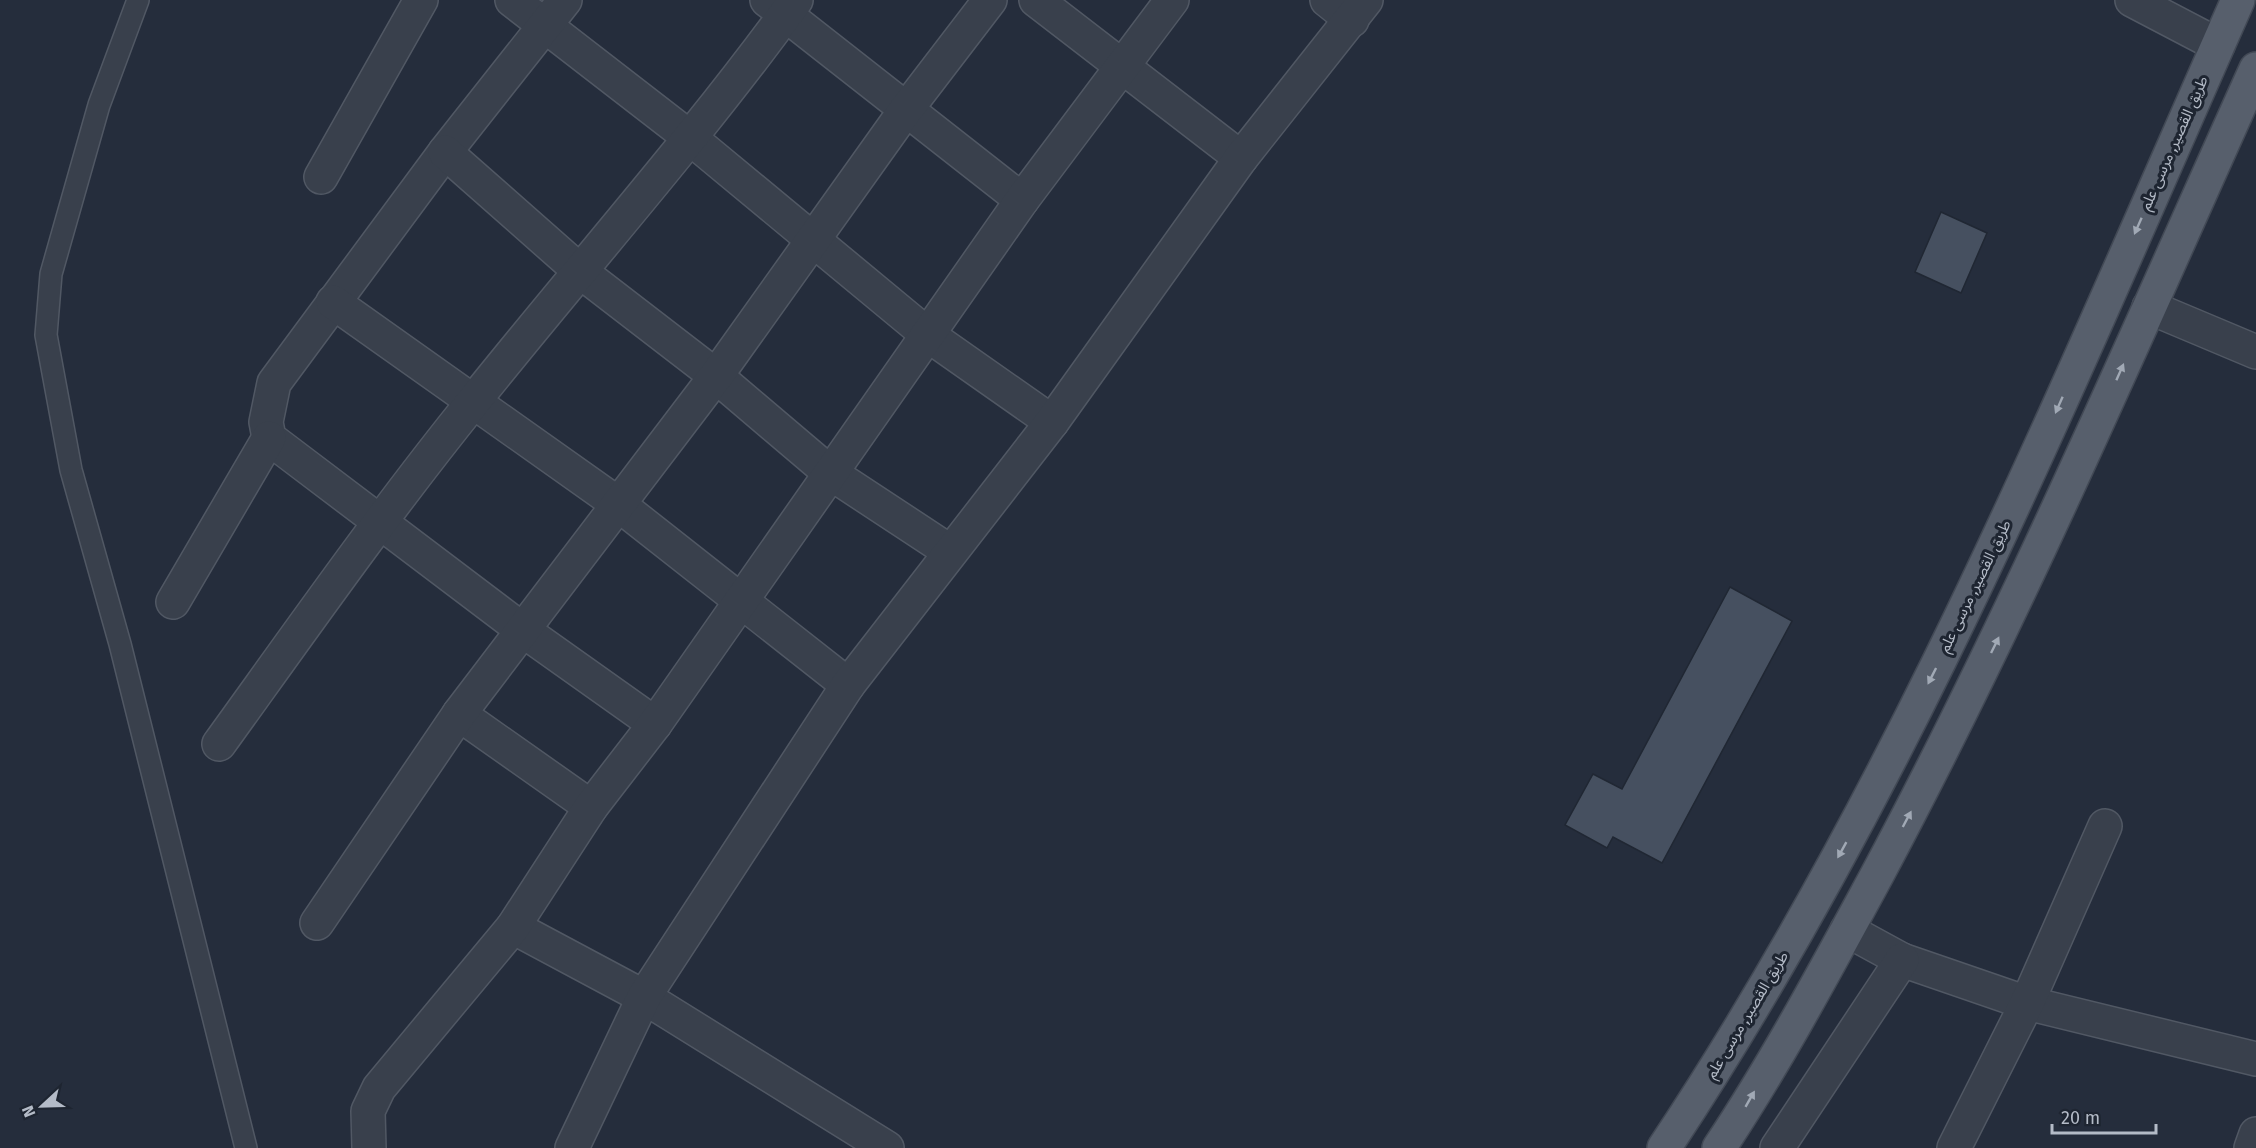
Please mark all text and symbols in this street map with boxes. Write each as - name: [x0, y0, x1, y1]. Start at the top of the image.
- street label: طريق القصير, مرسى علم: [2136, 73, 2214, 214]
- one-way arrow: [2133, 218, 2142, 235]
- one-way arrow: [2116, 363, 2125, 381]
- one-way arrow: [2054, 396, 2063, 413]
- street label: طريق القصير, مرسى علم: [1935, 517, 2017, 656]
- one-way arrow: [1991, 636, 2000, 653]
- one-way arrow: [1927, 668, 1936, 685]
- one-way arrow: [1902, 810, 1912, 827]
- one-way arrow: [1837, 841, 1847, 858]
- street label: طريق القصير, مرسى علم: [1702, 948, 1794, 1083]
- north arrow: [12, 1076, 72, 1136]
- one-way arrow: [1745, 1090, 1755, 1107]
- scale bar: [2052, 1097, 2156, 1135]
- text: N: [18, 1103, 39, 1120]
- text: 20 m: [2061, 1107, 2100, 1129]

